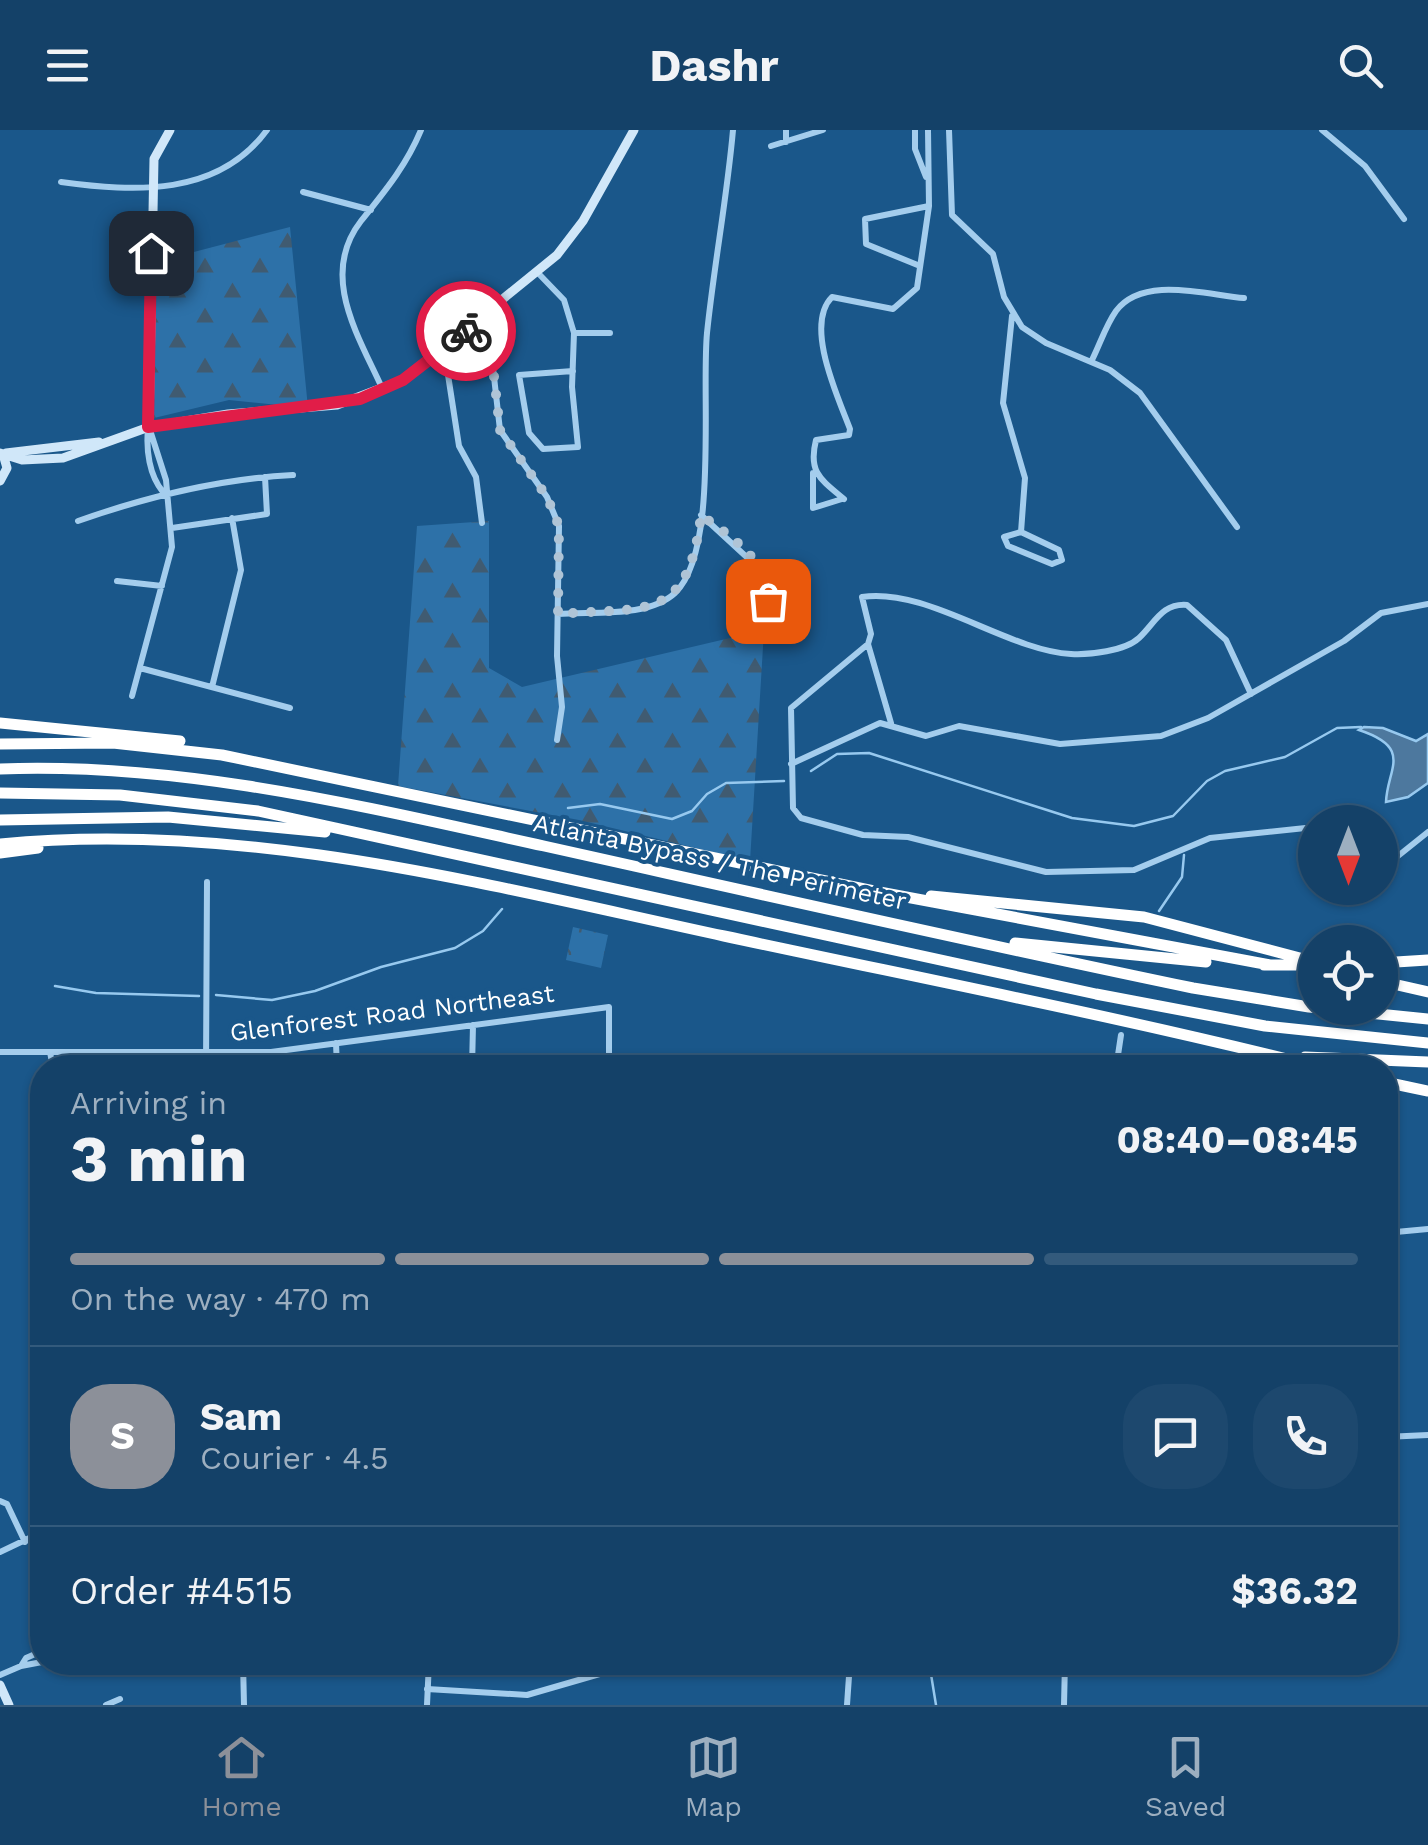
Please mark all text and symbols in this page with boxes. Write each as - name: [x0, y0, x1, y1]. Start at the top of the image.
- icon: menu: [40, 38, 95, 93]
- icon: search: [1333, 38, 1388, 93]
- text: Dashr: [649, 39, 779, 92]
- pin: [109, 211, 194, 296]
- icon: home: [124, 226, 179, 281]
- courier: [416, 281, 516, 381]
- icon: bike: [439, 304, 494, 359]
- pin: [726, 559, 811, 644]
- icon: bag: [741, 574, 796, 629]
- north arrow: [1298, 805, 1398, 905]
- map controls: [1298, 805, 1398, 1025]
- street label: Atlanta Bypass / The Perimeter: [531, 808, 909, 916]
- button: locate: [1298, 925, 1398, 1025]
- street label: Glenforest Road Northeast: [228, 979, 556, 1047]
- text: Arriving in: [70, 1084, 227, 1122]
- text: 08:40–08:45: [1116, 1118, 1358, 1162]
- text: 3 min: [70, 1121, 248, 1197]
- text: On the way · 470 m: [70, 1280, 371, 1318]
- button: chat: [1123, 1384, 1228, 1489]
- button: phone: [1253, 1384, 1358, 1489]
- text: Sam: [200, 1395, 282, 1439]
- text: S: [110, 1414, 135, 1458]
- text: Courier · 4.5: [200, 1439, 389, 1477]
- text: Order #4515: [70, 1569, 293, 1613]
- text: $36.32: [1231, 1569, 1358, 1613]
- tab: Home: [202, 1730, 282, 1823]
- tab: Map: [685, 1730, 742, 1823]
- tab: Saved: [1145, 1730, 1226, 1823]

